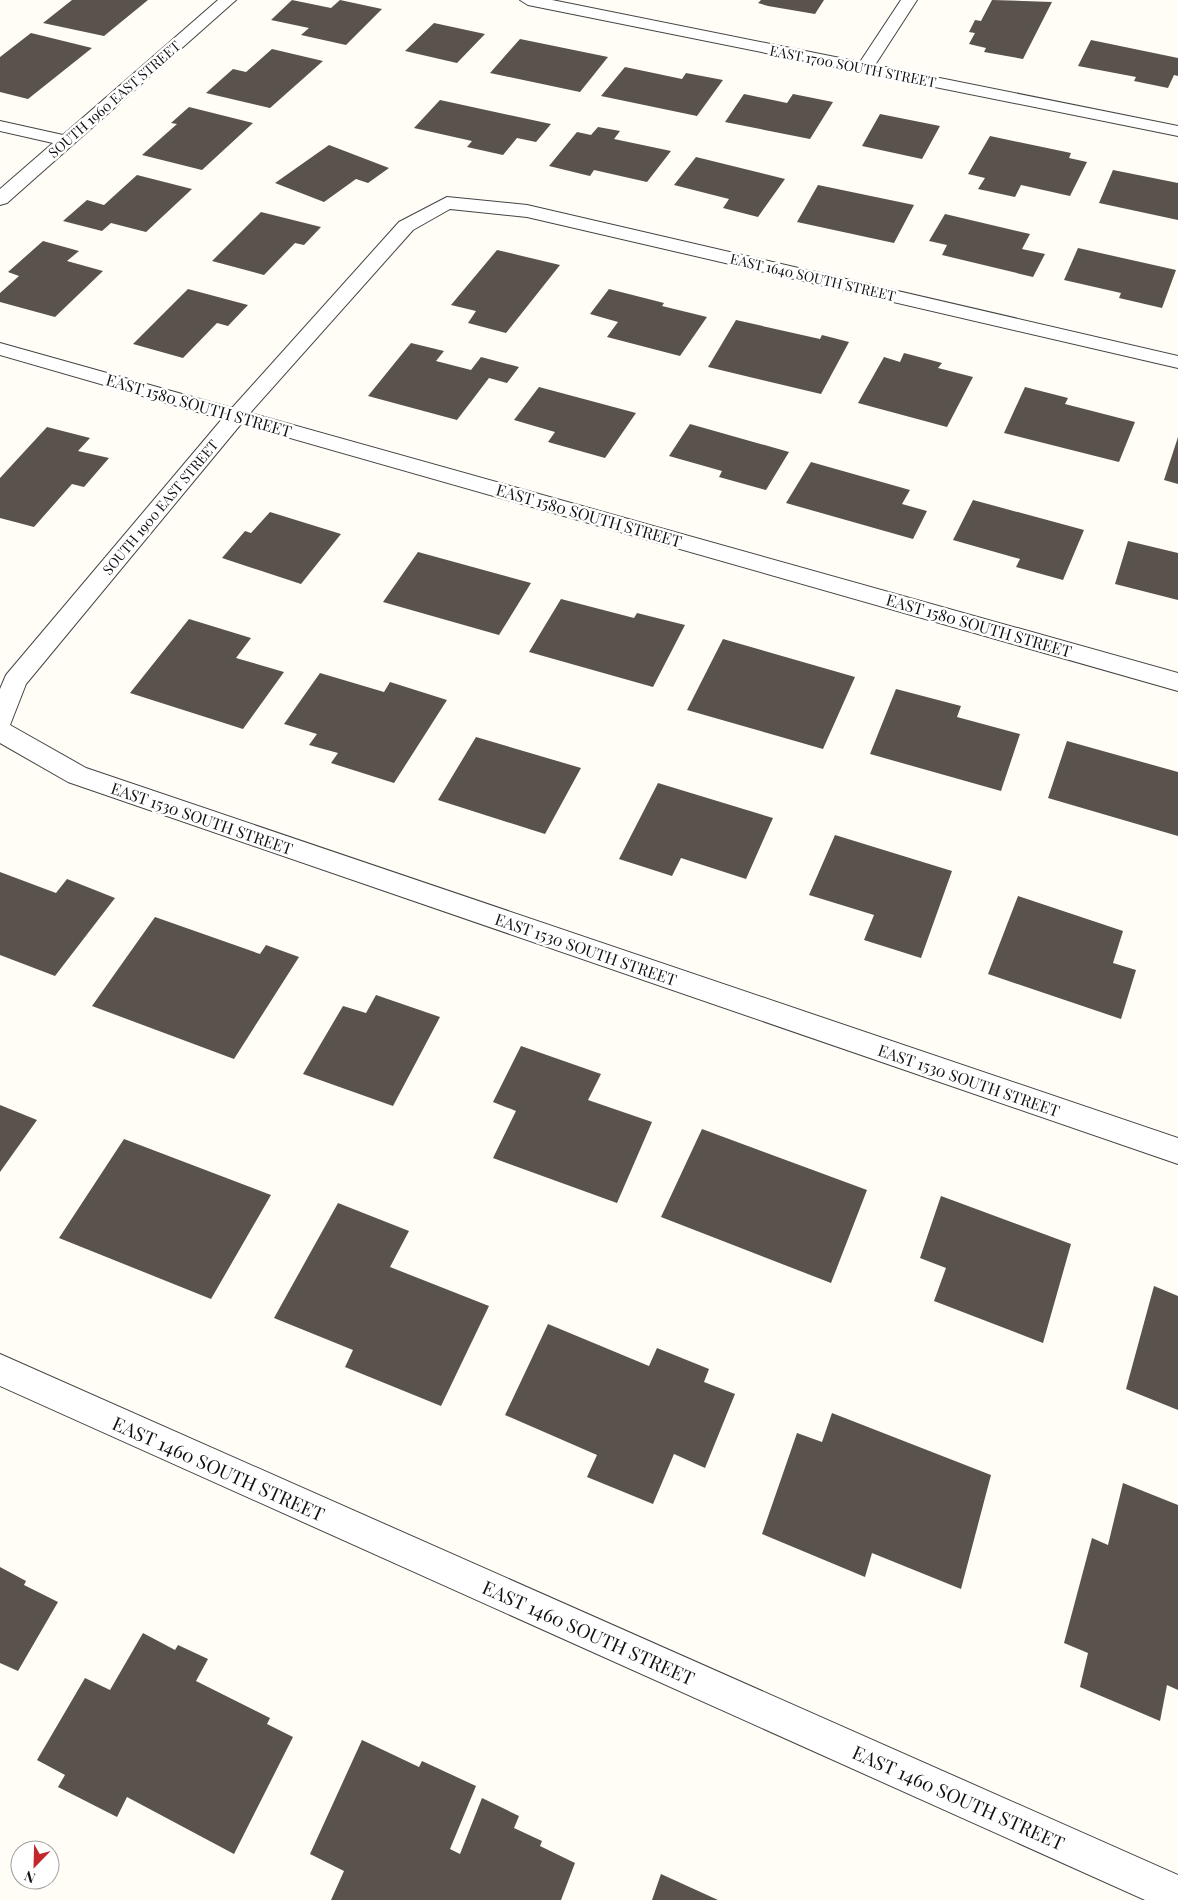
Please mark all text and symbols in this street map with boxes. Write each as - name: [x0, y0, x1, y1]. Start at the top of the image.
- street label: SOUTH 1960 EAST STREET: [44, 36, 184, 162]
- street label: EAST 1700 SOUTH STREET: [768, 41, 938, 92]
- street label: EAST 1640 SOUTH STREET: [728, 249, 898, 305]
- street label: EAST 1580 SOUTH STREET: [104, 368, 294, 442]
- street label: SOUTH 1900 EAST STREET: [98, 435, 222, 578]
- street label: EAST 1580 SOUTH STREET: [494, 478, 684, 552]
- street label: EAST 1580 SOUTH STREET: [884, 588, 1074, 662]
- street label: EAST 1530 SOUTH STREET: [108, 777, 296, 859]
- street label: EAST 1530 SOUTH STREET: [492, 908, 680, 990]
- street label: EAST 1530 SOUTH STREET: [875, 1039, 1063, 1121]
- street label: EAST 1460 SOUTH STREET: [109, 1409, 329, 1527]
- street label: EAST 1460 SOUTH STREET: [479, 1573, 699, 1691]
- street label: EAST 1460 SOUTH STREET: [849, 1738, 1069, 1856]
- north arrow: [10, 1840, 60, 1890]
- text: N: [21, 1867, 38, 1888]

